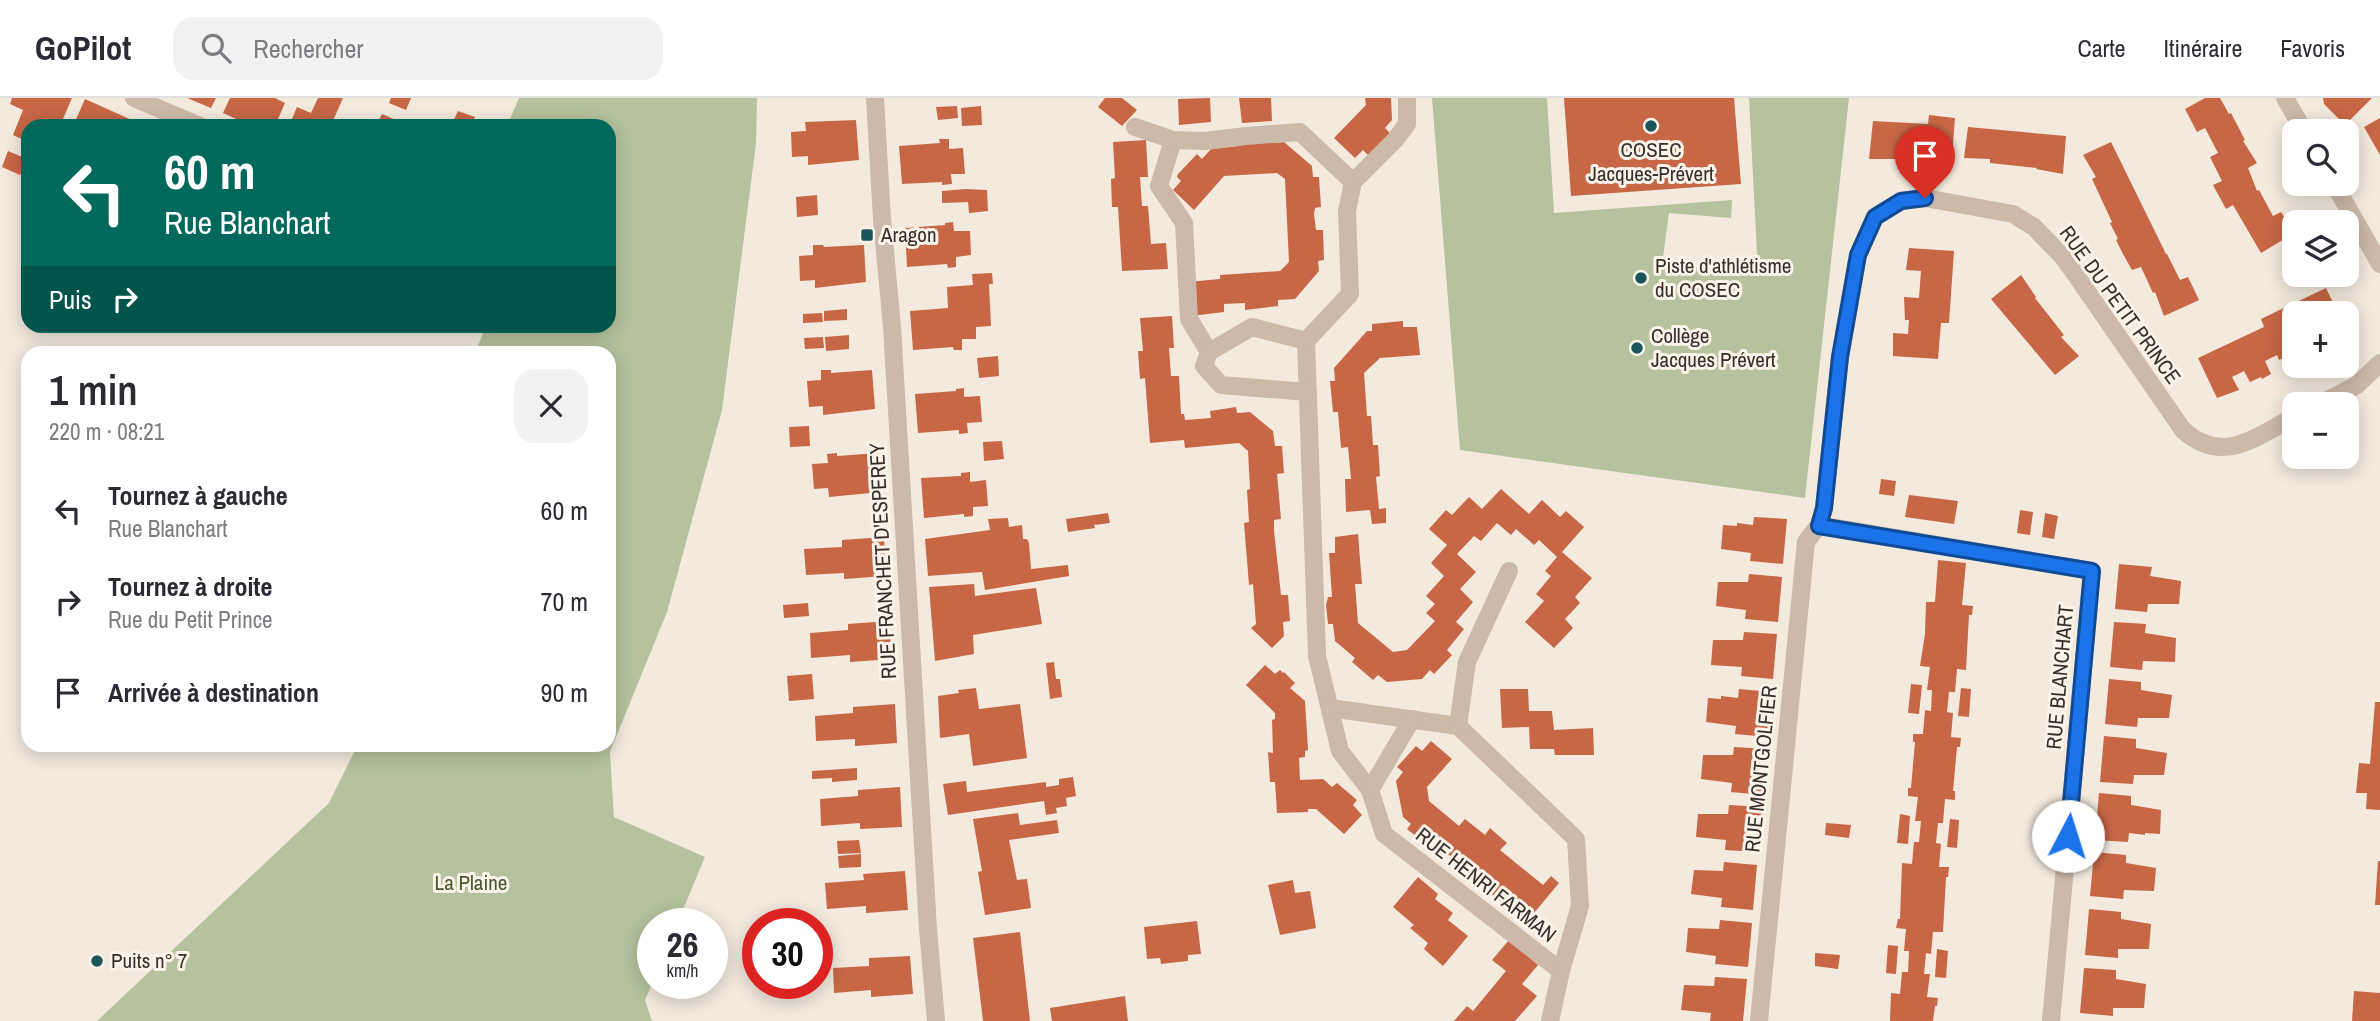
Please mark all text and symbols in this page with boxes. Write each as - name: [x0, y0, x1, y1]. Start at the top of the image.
- search box: [173, 17, 663, 80]
- text: GoPilot: [35, 26, 131, 70]
- icon: search: [197, 29, 235, 67]
- text: Rechercher: [253, 31, 363, 66]
- text: Carte: [2077, 32, 2126, 64]
- text: Itinéraire: [2164, 32, 2242, 64]
- text: Favoris: [2280, 32, 2345, 64]
- marker: COSEC Jacques-Prévert: [1643, 118, 1659, 134]
- map controls: [2282, 119, 2359, 469]
- button: search: [2282, 119, 2359, 196]
- pin: [1895, 126, 1955, 198]
- place label: COSEC Jacques-Prévert: [1588, 135, 1714, 188]
- icon: arrive: [1906, 137, 1944, 175]
- text: 60 m: [164, 138, 256, 204]
- icon: left: [49, 147, 140, 238]
- text: Rue Blanchart: [164, 201, 330, 244]
- button: layers: [2282, 210, 2359, 287]
- place label: Aragon: [880, 220, 937, 249]
- street label: RUE DU PETIT PRINCE: [2053, 220, 2188, 390]
- marker: Aragon: [859, 227, 875, 243]
- place label: Piste d'athlétisme du COSEC: [1655, 251, 1791, 304]
- marker: Piste d'athlétisme du COSEC: [1633, 270, 1649, 286]
- icon: right: [106, 280, 144, 318]
- text: Puis: [49, 282, 92, 317]
- button: +: [2282, 301, 2359, 378]
- place label: Collège Jacques Prévert: [1651, 321, 1776, 374]
- marker: Collège Jacques Prévert: [1629, 340, 1645, 356]
- text: 1 min: [49, 362, 138, 418]
- button: close: [514, 369, 588, 443]
- button: −: [2282, 392, 2359, 469]
- text: 220 m · 08:21: [49, 416, 164, 447]
- street label: RUE FRANCHET D'ESPEREY: [862, 442, 903, 680]
- text: Tournez à gauche: [108, 478, 288, 513]
- icon: left: [49, 492, 87, 530]
- text: 60 m: [541, 493, 588, 528]
- text: Rue Blanchart: [108, 513, 228, 544]
- text: Tournez à droite: [108, 569, 272, 604]
- icon: right: [49, 583, 87, 621]
- text: 70 m: [541, 584, 588, 619]
- street label: RUE BLANCHART: [2039, 603, 2080, 751]
- text: Rue du Petit Prince: [108, 604, 273, 635]
- icon: arrive: [49, 674, 87, 712]
- text: Arrivée à destination: [108, 675, 319, 710]
- text: 90 m: [541, 675, 588, 710]
- street label: RUE MONTGOLFIER: [1737, 684, 1784, 854]
- position arrow: [2031, 799, 2105, 873]
- street label: RUE HENRI FARMAN: [1410, 820, 1563, 949]
- park label: La Plaine: [435, 868, 507, 897]
- speed limit sign: 30: [742, 908, 833, 999]
- text: 26: [667, 921, 698, 968]
- place label: Puits n° 7: [111, 946, 187, 975]
- marker: Puits n° 7: [89, 953, 105, 969]
- text: km/h: [667, 958, 699, 983]

